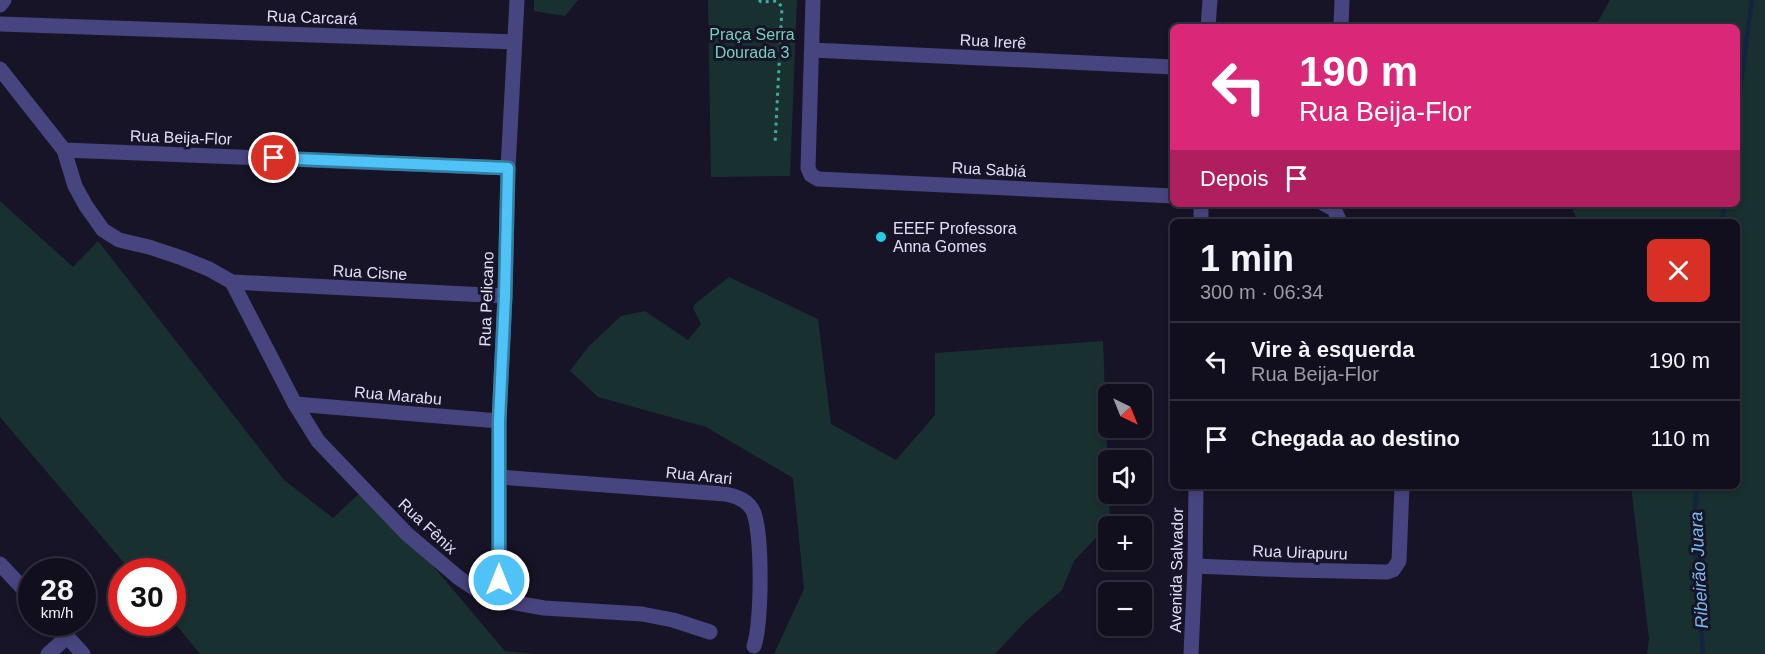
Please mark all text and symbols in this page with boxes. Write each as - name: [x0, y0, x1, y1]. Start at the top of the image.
- street label: Rua Carcará: [266, 7, 358, 28]
- park label: Praça Serra Dourada 3: [709, 26, 795, 61]
- street label: Rua Irerê: [959, 31, 1027, 52]
- icon: left: [1200, 48, 1278, 126]
- text: 190 m: [1299, 48, 1418, 95]
- text: Rua Beija-Flor: [1299, 97, 1472, 127]
- street label: Rua Beija-Flor: [130, 127, 233, 148]
- pin: [248, 132, 299, 183]
- icon: arrive: [257, 141, 290, 174]
- street label: Rua Sabiá: [951, 159, 1027, 180]
- icon: arrive: [1280, 162, 1313, 195]
- text: Depois: [1200, 166, 1268, 191]
- place label: EEEF Professora Anna Gomes: [893, 220, 1017, 255]
- marker: EEEF Professora Anna Gomes: [874, 230, 888, 244]
- text: 1 min: [1200, 238, 1294, 279]
- button: close: [1647, 239, 1710, 302]
- street label: Rua Pelicano: [476, 251, 497, 347]
- street label: Rua Cisne: [332, 262, 408, 283]
- text: 300 m · 06:34: [1200, 281, 1323, 303]
- text: Vire à esquerda: [1251, 337, 1414, 362]
- icon: left: [1200, 345, 1233, 378]
- text: 190 m: [1649, 348, 1710, 373]
- text: Rua Beija-Flor: [1251, 363, 1379, 385]
- street label: Rua Marabu: [353, 383, 443, 408]
- north arrow: [1098, 384, 1152, 438]
- map controls: [1098, 384, 1152, 636]
- icon: arrive: [1200, 423, 1233, 456]
- text: Chegada ao destino: [1251, 426, 1460, 451]
- text: 110 m: [1650, 426, 1710, 451]
- button: sound: [1098, 450, 1152, 504]
- street label: Rua Arari: [665, 464, 733, 487]
- street label: Rua Fênix: [395, 495, 460, 557]
- street label: Avenida Salvador: [1167, 507, 1186, 633]
- water label: Ribeirão Juara: [1686, 511, 1712, 629]
- button: +: [1098, 516, 1152, 570]
- street label: Rua Uirapuru: [1252, 542, 1348, 563]
- position arrow: [467, 548, 531, 612]
- speed limit sign: 30: [108, 558, 186, 636]
- text: 28: [40, 573, 74, 606]
- button: −: [1098, 582, 1152, 636]
- text: km/h: [41, 604, 73, 621]

